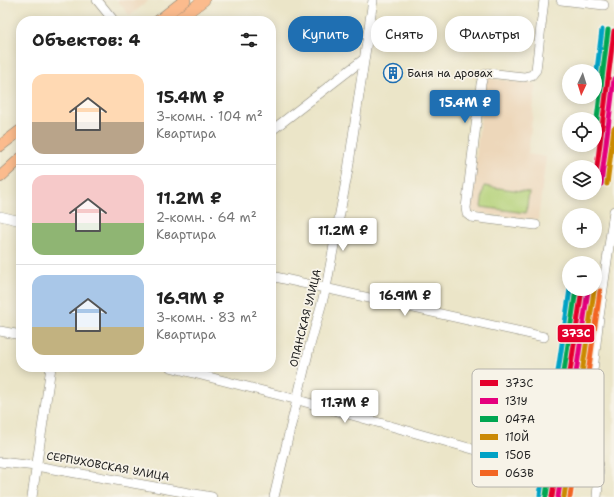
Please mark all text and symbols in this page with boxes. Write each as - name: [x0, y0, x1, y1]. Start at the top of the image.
- chip: Купить: [288, 16, 363, 52]
- chip: Снять: [371, 16, 437, 52]
- chip: Фильтры: [445, 16, 534, 52]
- text: Объектов: 4: [32, 29, 141, 51]
- icon: filters: [238, 29, 260, 51]
- building icon: Баня на дровах: [382, 62, 404, 84]
- north arrow: [562, 64, 602, 104]
- map controls: [562, 64, 602, 296]
- place label: Баня на дровах: [407, 66, 493, 81]
- text: 15.4M ₽: [156, 86, 225, 108]
- icon: home: [64, 90, 112, 138]
- pin: 15.4M ₽: [428, 90, 502, 124]
- text: 15.4M ₽: [439, 94, 491, 111]
- text: 3-комн. · 104 m²: [156, 108, 263, 125]
- button: locate: [562, 112, 602, 152]
- text: Квартира: [156, 125, 216, 142]
- button: layers: [562, 160, 602, 200]
- text: 11.2M ₽: [156, 187, 222, 209]
- icon: home: [64, 191, 112, 239]
- button: +: [562, 208, 602, 248]
- text: 2-комн. · 64 m²: [156, 209, 257, 226]
- pin: 11.2M ₽: [306, 218, 380, 252]
- text: 11.2M ₽: [318, 222, 368, 239]
- text: Квартира: [156, 226, 216, 243]
- button: −: [562, 256, 602, 296]
- street label: ОПАНСКАЯ УЛИЦА: [286, 268, 325, 369]
- pin: 16.9M ₽: [368, 283, 442, 317]
- text: 16.9M ₽: [156, 287, 225, 309]
- text: 16.9M ₽: [379, 287, 431, 304]
- icon: home: [64, 291, 112, 339]
- text: 3-комн. · 83 m²: [156, 309, 257, 326]
- line badge: 373C: [557, 324, 595, 343]
- text: Квартира: [156, 326, 216, 343]
- text: 373C: [562, 326, 591, 341]
- legend: [472, 369, 604, 487]
- text: 373C: [505, 376, 533, 391]
- pin: 11.7M ₽: [308, 390, 382, 424]
- text: 11.7M ₽: [320, 394, 370, 411]
- text: 131У: [505, 394, 528, 409]
- text: 047А: [505, 412, 535, 427]
- text: 110Й: [505, 429, 529, 445]
- street label: СЕРПУХОВСКАЯ УЛИЦА: [45, 448, 171, 485]
- text: 150Б: [505, 448, 531, 463]
- text: 063В: [505, 466, 534, 481]

